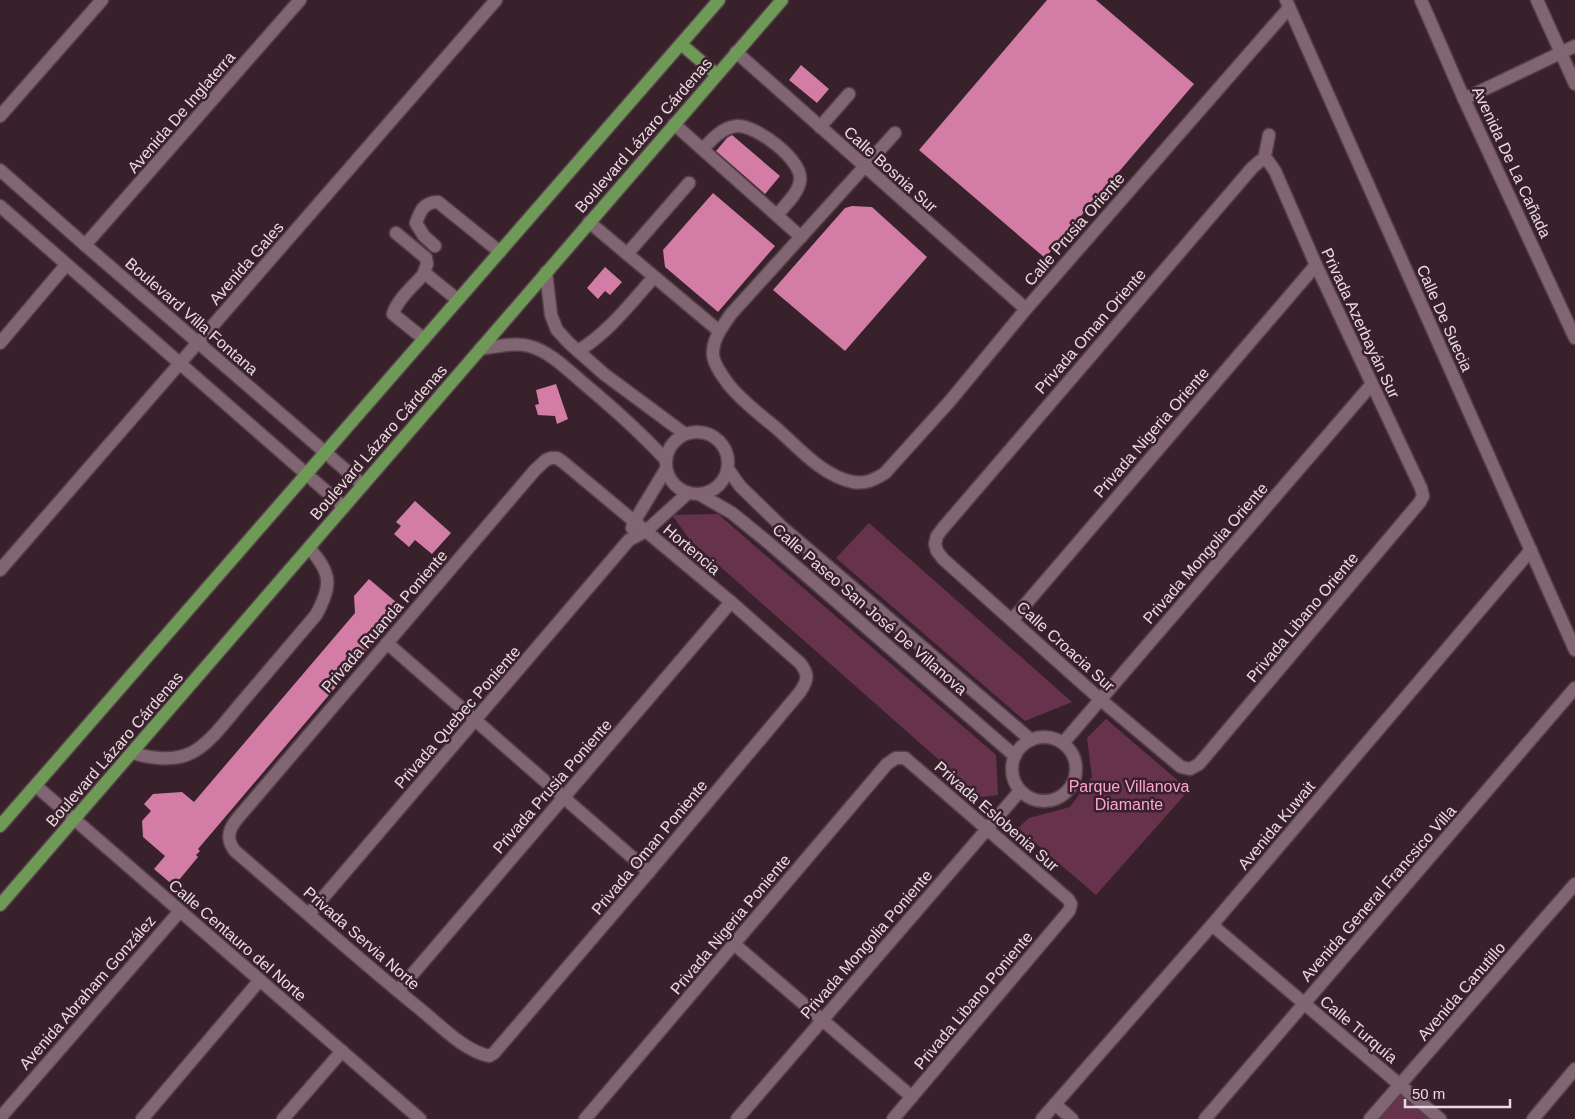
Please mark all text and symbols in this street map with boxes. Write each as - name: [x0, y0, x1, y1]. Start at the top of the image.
- street label: Avenida De Inglaterra: [124, 48, 239, 176]
- street label: Boulevard Lázaro Cárdenas: [572, 55, 715, 216]
- street label: Avenida De La Cañada: [1469, 84, 1554, 241]
- street label: Calle Bosnia Sur: [841, 123, 941, 216]
- street label: Calle Prusia Oriente: [1021, 170, 1128, 289]
- street label: Avenida Gales: [206, 219, 287, 308]
- street label: Privada Azerbayán Sur: [1318, 245, 1403, 402]
- street label: Boulevard Villa Fontana: [122, 254, 261, 378]
- street label: Calle De Suecia: [1413, 262, 1476, 374]
- street label: Privada Oman Oriente: [1032, 266, 1149, 397]
- street label: Boulevard Lázaro Cárdenas: [307, 362, 450, 523]
- street label: Privada Nigeria Oriente: [1090, 364, 1212, 501]
- street label: Privada Mongolia Oriente: [1140, 480, 1271, 627]
- street label: Calle Paseo San José De Villanova: [769, 520, 970, 698]
- street label: Hortencia: [660, 521, 723, 578]
- street label: Privada Ruanda Poniente: [318, 547, 451, 696]
- street label: Privada Libano Oriente: [1243, 549, 1362, 685]
- street label: Calle Croacia Sur: [1013, 598, 1118, 695]
- street label: Privada Quebec Poniente: [391, 643, 524, 792]
- street label: Boulevard Lázaro Cárdenas: [43, 669, 186, 830]
- street label: Privada Prusia Poniente: [490, 716, 615, 857]
- street label: Privada Eslobenia Sur: [931, 758, 1062, 875]
- street label: Privada Oman Poniente: [588, 777, 711, 918]
- street label: Avenida Kuwait: [1235, 777, 1319, 873]
- park label: Parque Villanova Diamante: [1069, 778, 1189, 813]
- street label: Avenida General Francsico Villa: [1297, 802, 1459, 985]
- street label: Privada Nigeria Poniente: [667, 851, 794, 998]
- street label: Privada Mongolia Poniente: [797, 867, 936, 1022]
- street label: Calle Centauro del Norte: [166, 876, 310, 1005]
- street label: Privada Servia Norte: [300, 884, 423, 993]
- street label: Avenida Abraham González: [16, 912, 159, 1073]
- street label: Privada Libano Poniente: [911, 928, 1036, 1073]
- street label: Avenida Canutillo: [1414, 939, 1509, 1044]
- street label: Calle Turquía: [1317, 992, 1401, 1067]
- scale bar: [1405, 1076, 1510, 1108]
- text: 50 m: [1412, 1085, 1445, 1102]

